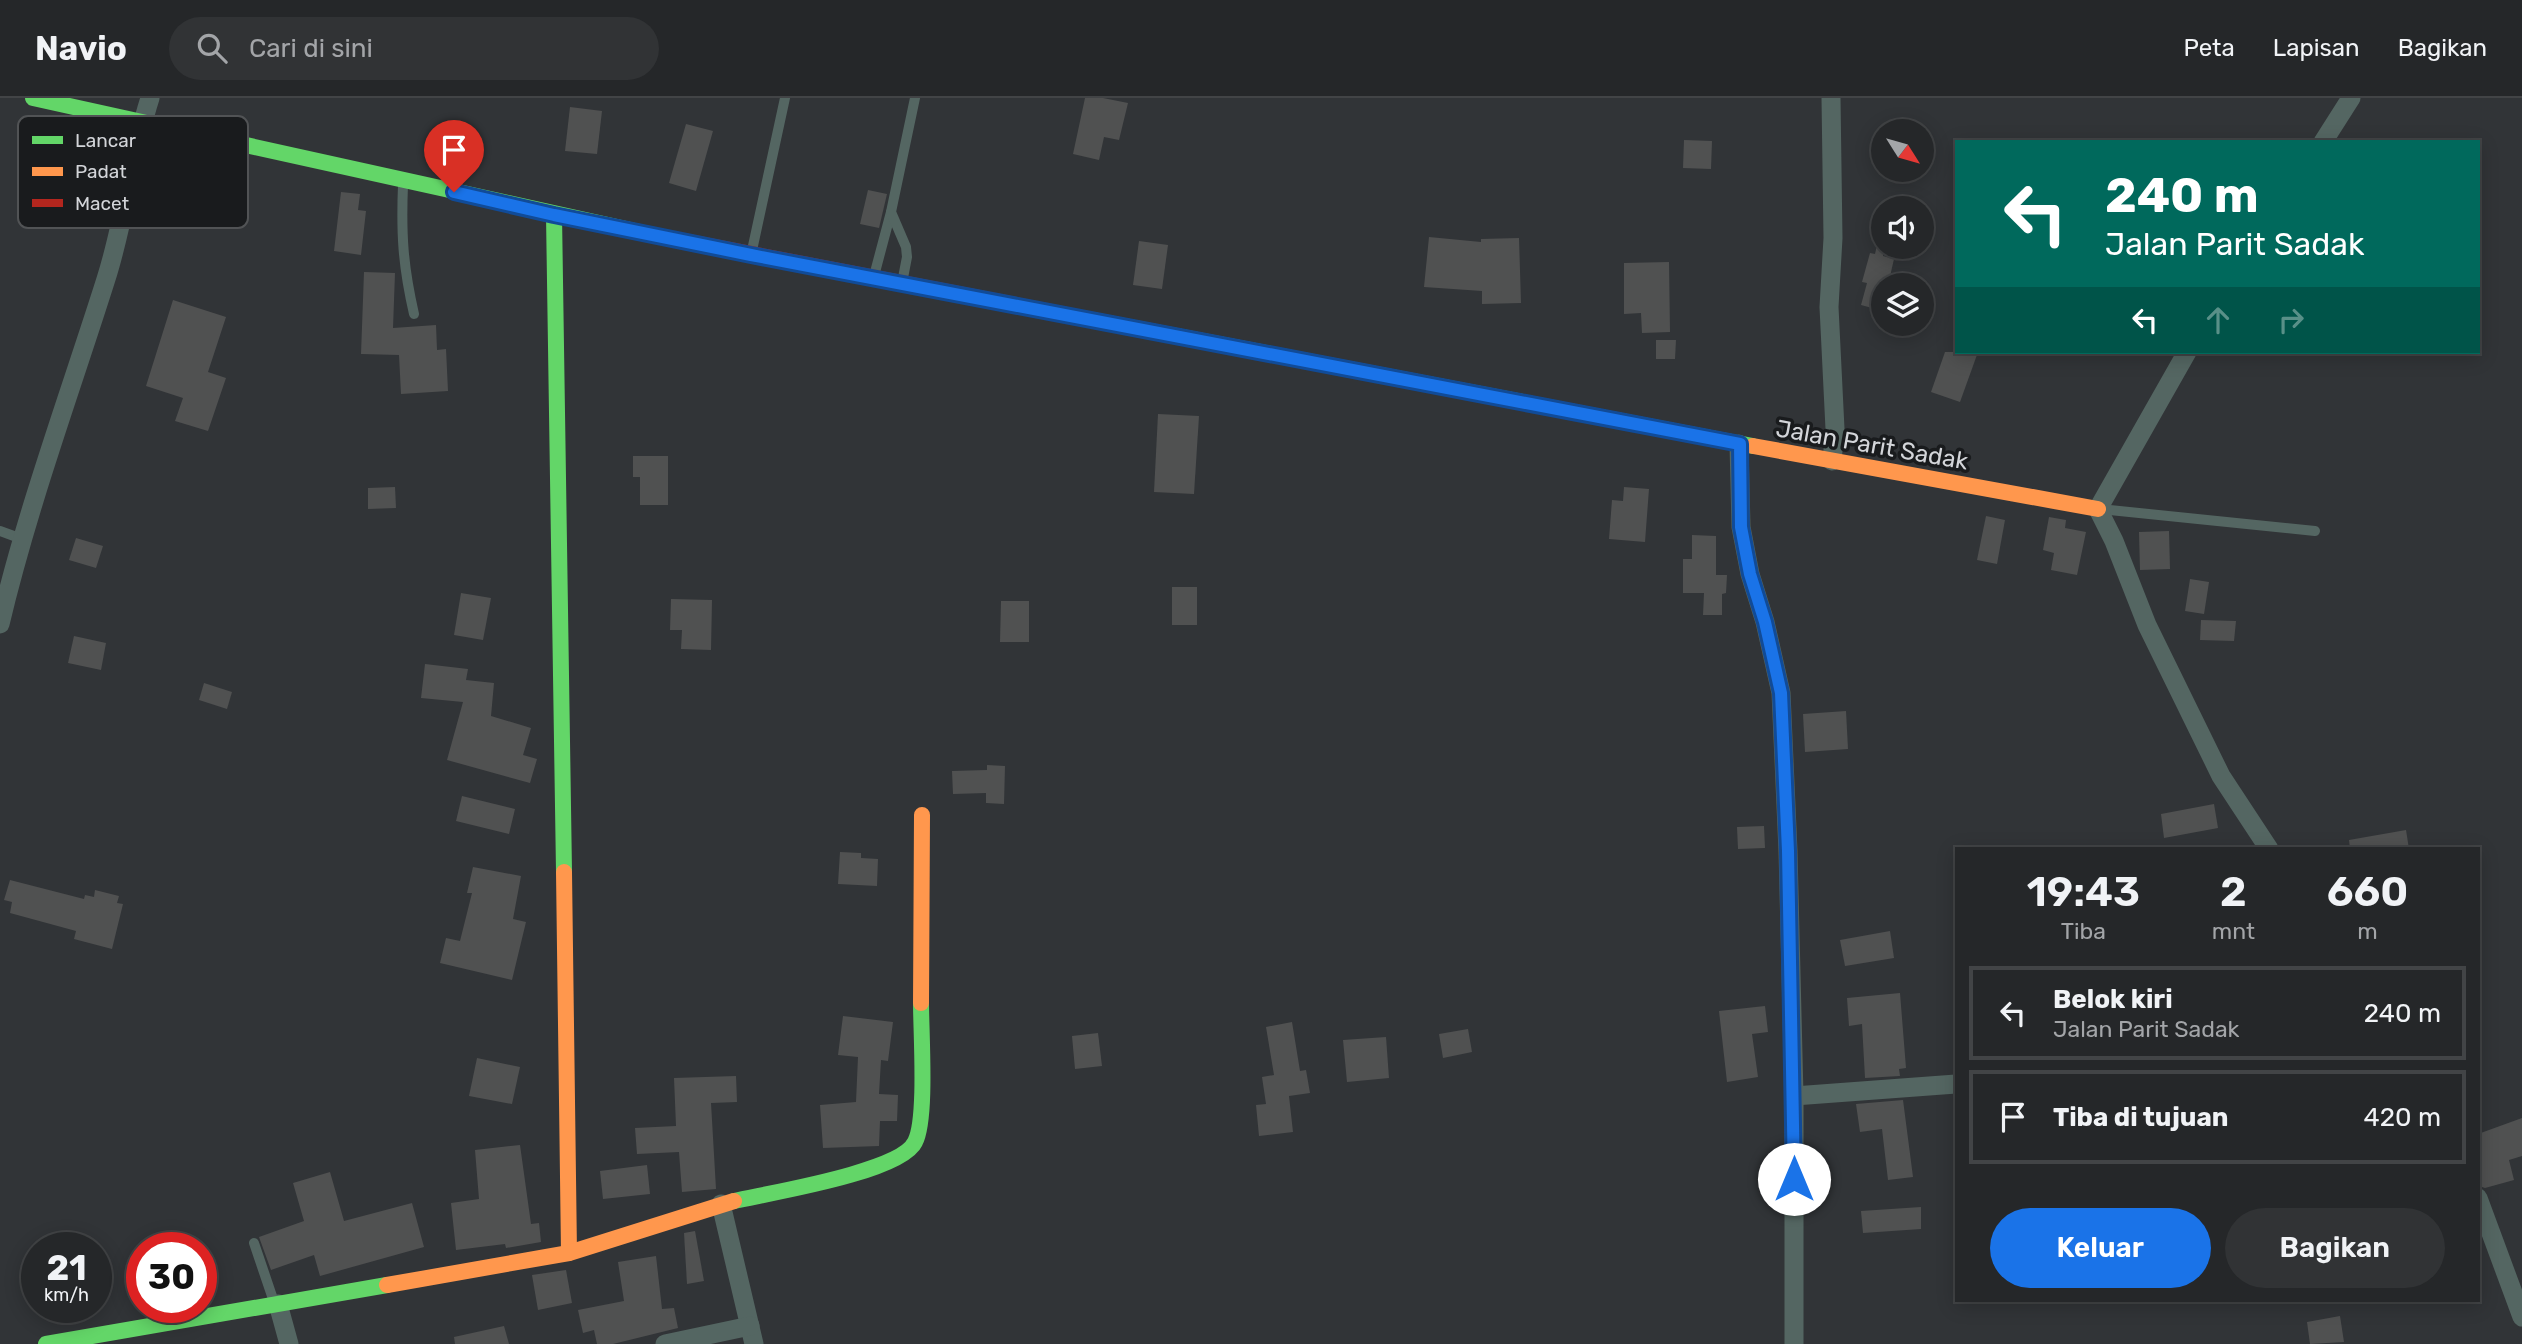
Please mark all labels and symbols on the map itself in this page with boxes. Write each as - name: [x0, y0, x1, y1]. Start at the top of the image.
- legend: [18, 116, 248, 228]
- north arrow: [1871, 119, 1934, 182]
- pin: [424, 120, 484, 192]
- text: Lancar: [75, 129, 137, 152]
- text: Padat: [75, 160, 127, 183]
- text: Macet: [75, 192, 130, 215]
- street label: Jalan Parit Sadak: [1774, 414, 1971, 476]
- position arrow: [1757, 1142, 1831, 1216]
- speed limit sign: 30: [126, 1232, 217, 1323]

